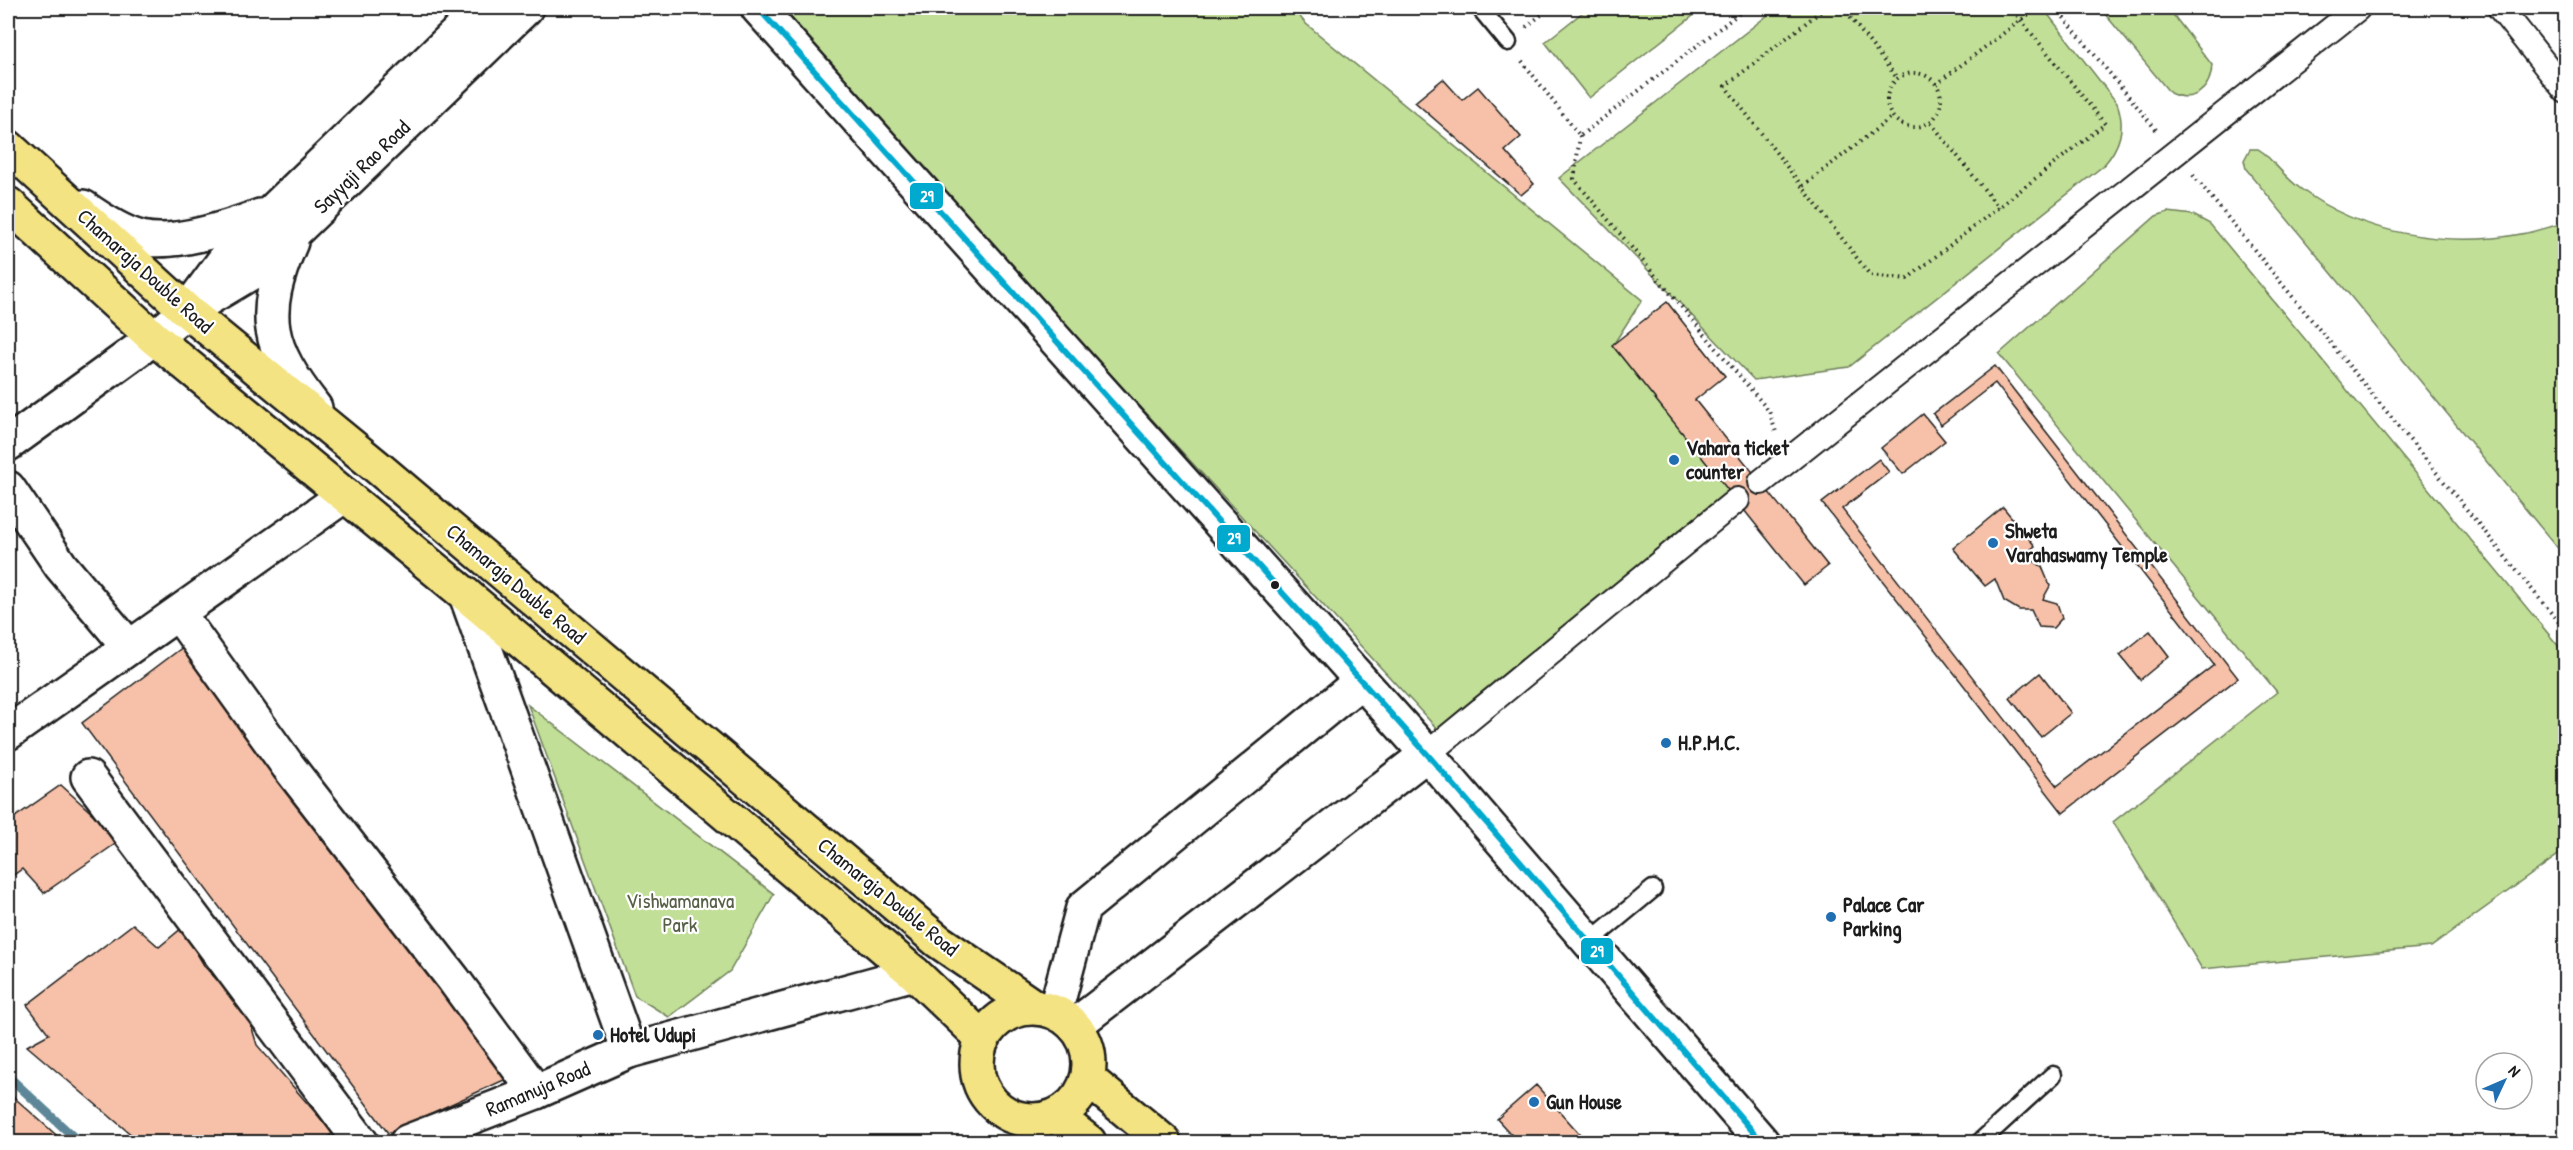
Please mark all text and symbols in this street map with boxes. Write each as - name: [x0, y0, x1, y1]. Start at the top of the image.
- street label: Sayyaji Rao Road: [307, 113, 416, 220]
- line badge: 29: [909, 182, 944, 210]
- text: 29: [920, 185, 934, 207]
- street label: Chamaraja Double Road: [71, 202, 220, 340]
- place label: Vahara ticket counter: [1686, 433, 1789, 486]
- marker: Vahara ticket counter: [1667, 453, 1681, 467]
- place label: Shweta Varahaswamy Temple: [2005, 516, 2168, 570]
- street label: Chamaraja Double Road: [440, 517, 592, 651]
- line badge: 29: [1216, 524, 1251, 553]
- text: 29: [1227, 527, 1241, 549]
- marker: Shweta Varahaswamy Temple: [1986, 536, 2000, 550]
- unlabelled marker: [1269, 579, 1281, 591]
- place label: H.P.M.C.: [1678, 728, 1740, 757]
- marker: H.P.M.C.: [1659, 736, 1673, 750]
- street label: Chamaraja Double Road: [812, 831, 965, 963]
- park label: Vishwamanava Park: [626, 886, 734, 939]
- place label: Palace Car Parking: [1843, 890, 1925, 944]
- marker: Palace Car Parking: [1824, 910, 1838, 924]
- line badge: 29: [1580, 937, 1614, 965]
- text: 29: [1590, 940, 1604, 962]
- place label: Hotel Udupi: [610, 1020, 696, 1050]
- marker: Hotel Udupi: [591, 1028, 605, 1042]
- north arrow: [2474, 1051, 2534, 1111]
- street label: Ramanuja Road: [481, 1054, 594, 1123]
- text: N: [2504, 1060, 2526, 1082]
- place label: Gun House: [1546, 1087, 1623, 1116]
- marker: Gun House: [1527, 1095, 1541, 1109]

